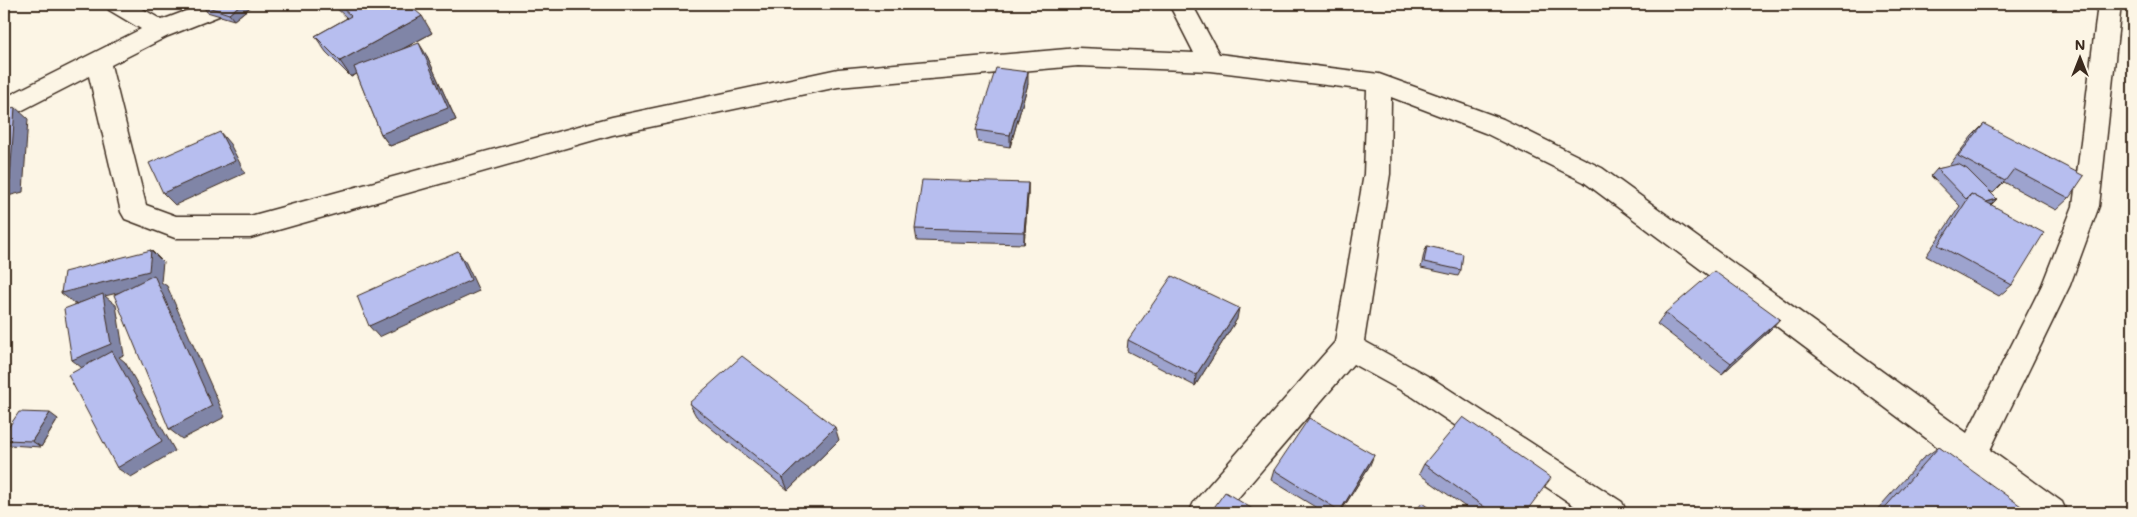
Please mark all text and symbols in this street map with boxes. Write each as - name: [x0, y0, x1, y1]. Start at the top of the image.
- north arrow: [2054, 32, 2104, 82]
- text: N: [2075, 35, 2085, 54]

